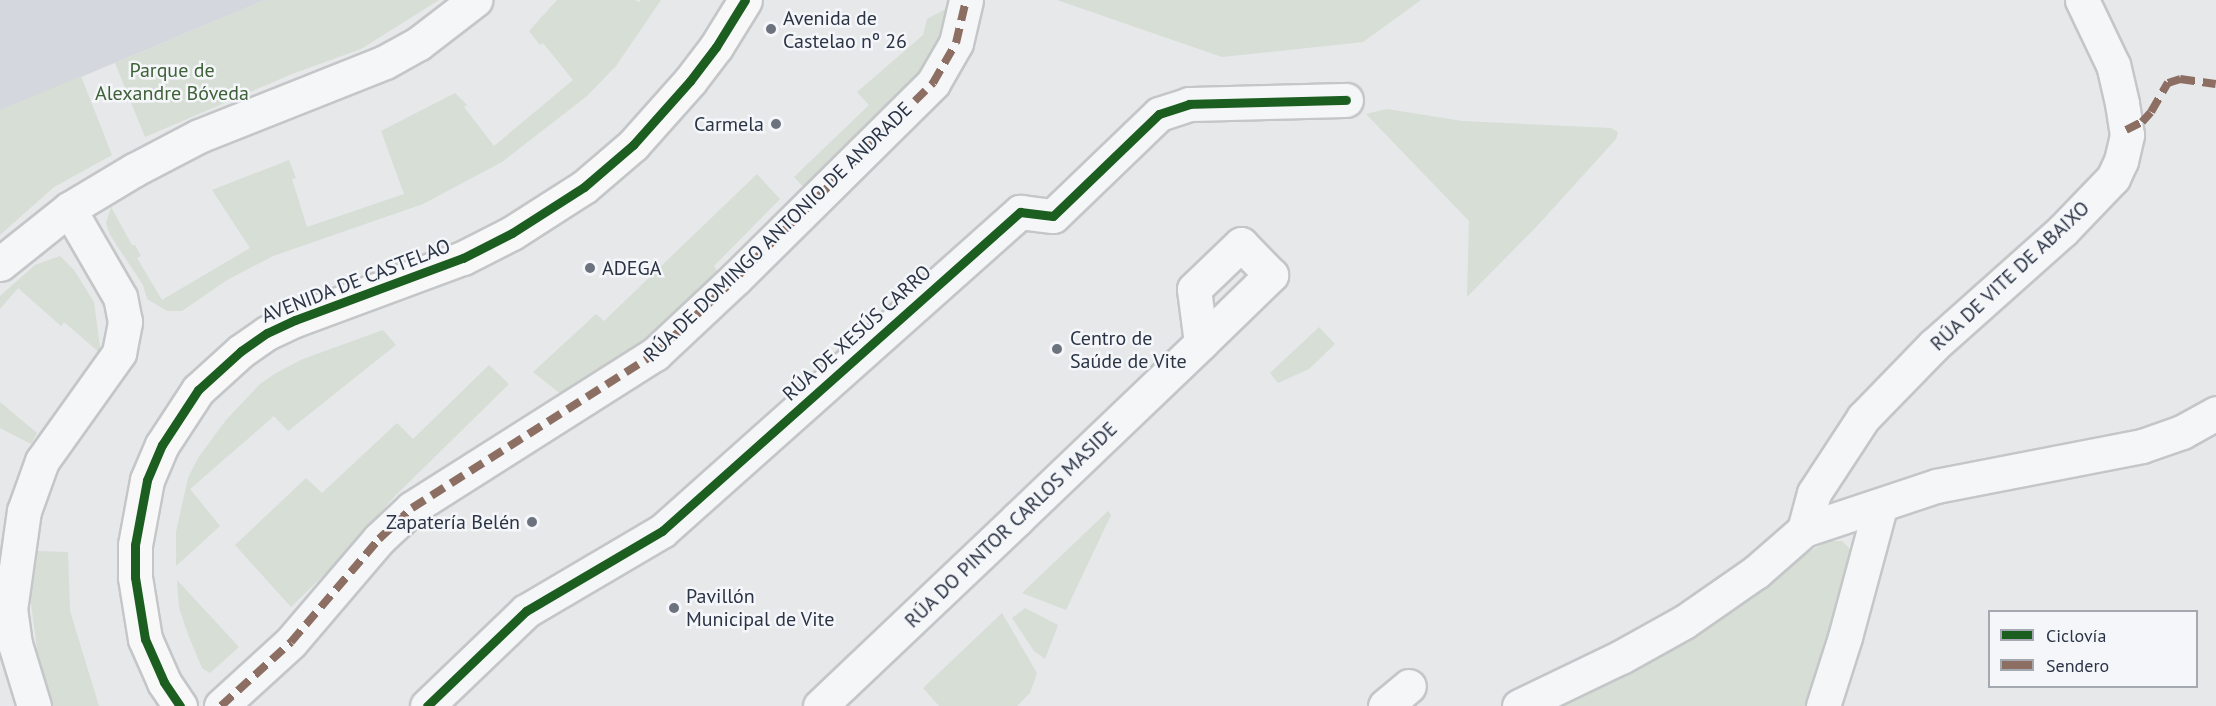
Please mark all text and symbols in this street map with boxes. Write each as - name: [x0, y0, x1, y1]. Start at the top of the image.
- place label: Avenida de Castelao nº 26: [783, 6, 907, 53]
- marker: Avenida de Castelao nº 26: [764, 22, 778, 36]
- park label: Parque de Alexandre Bóveda: [95, 58, 249, 105]
- street label: RÚA DE DOMINGO ANTONIO DE ANDRADE: [638, 96, 918, 368]
- place label: Carmela: [694, 112, 764, 136]
- marker: Carmela: [769, 117, 783, 131]
- street label: RÚA DE VITE DE ABAIXO: [1925, 195, 2095, 357]
- street label: AVENIDA DE CASTELAO: [258, 234, 454, 328]
- place label: ADEGA: [602, 256, 661, 280]
- street label: RÚA DE XESÚS CARRO: [777, 260, 937, 406]
- marker: ADEGA: [583, 261, 597, 275]
- place label: Centro de Saúde de Vite: [1070, 326, 1187, 373]
- marker: Centro de Saúde de Vite: [1048, 340, 1066, 358]
- street label: RÚA DO PINTOR CARLOS MASIDE: [900, 417, 1122, 633]
- place label: Zapatería Belén: [386, 510, 520, 534]
- marker: Zapatería Belén: [525, 515, 539, 529]
- place label: Pavillón Municipal de Vite: [686, 584, 835, 631]
- marker: Pavillón Municipal de Vite: [667, 601, 681, 615]
- legend: [1988, 610, 2198, 688]
- text: Ciclovía: [2046, 624, 2106, 647]
- text: Sendero: [2046, 654, 2109, 677]

